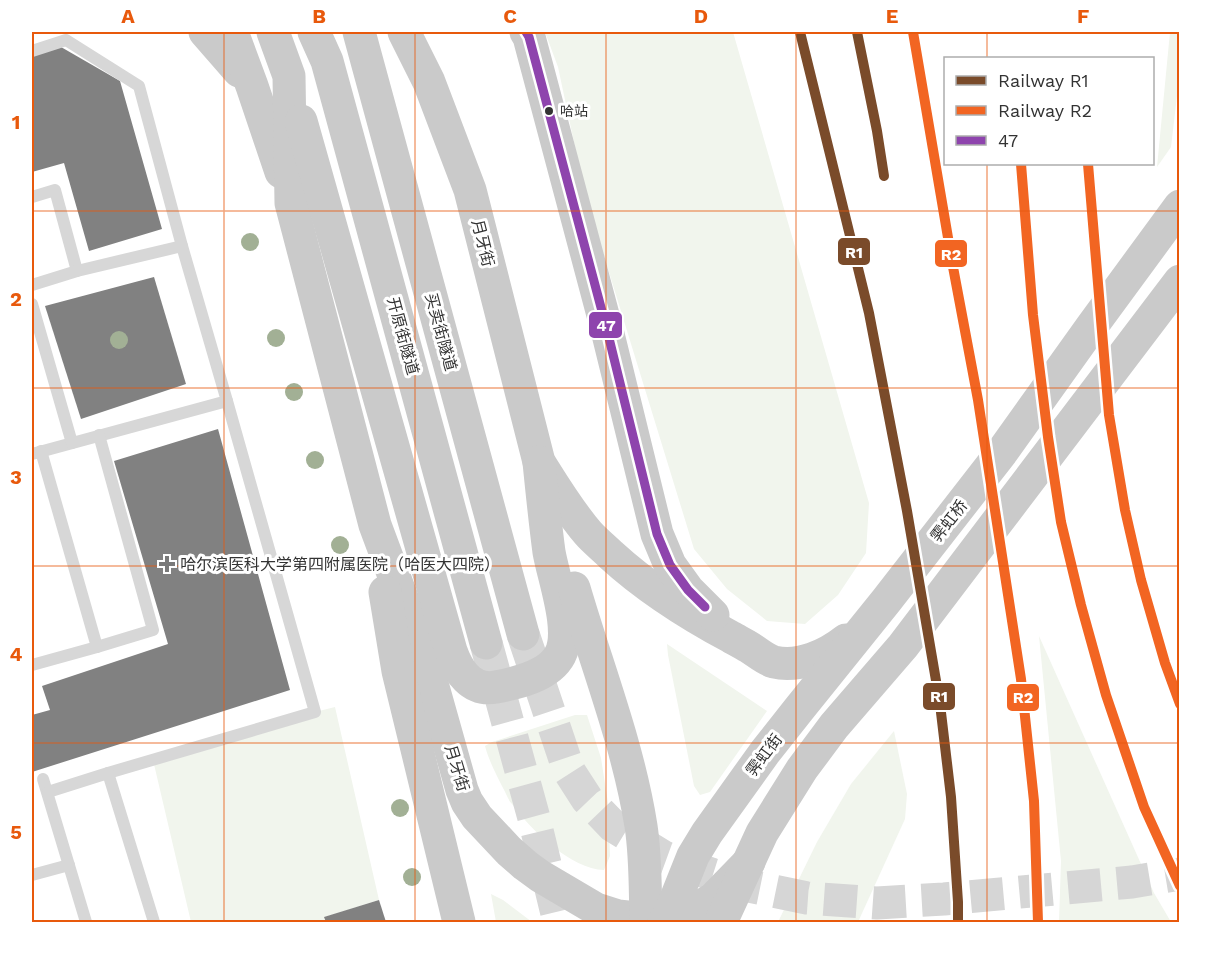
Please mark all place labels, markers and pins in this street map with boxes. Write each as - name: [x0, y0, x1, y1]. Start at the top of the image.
- place label: 哈站: [560, 103, 588, 119]
- marker: 哈站: [543, 105, 555, 117]
- marker: 哈尔滨医科大学第四附属医院（哈医大四院）: [158, 555, 176, 573]
- place label: 哈尔滨医科大学第四附属医院（哈医大四院）: [180, 555, 500, 574]

